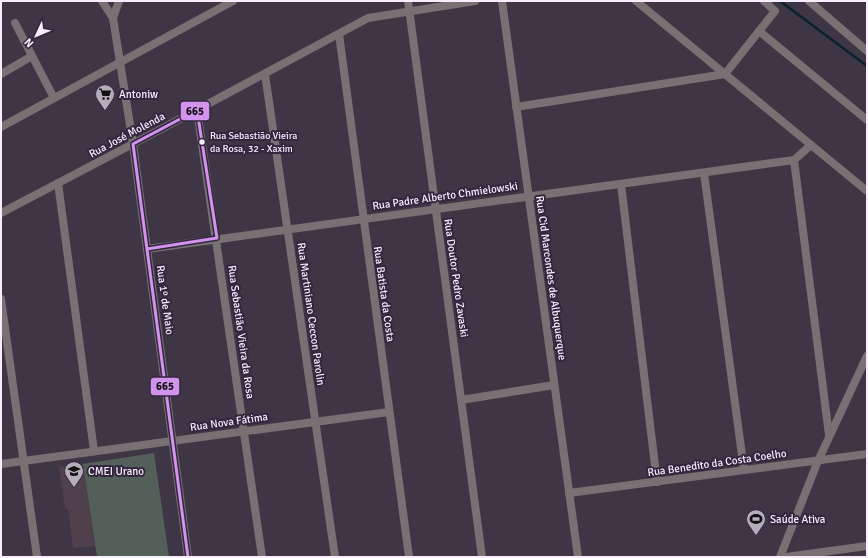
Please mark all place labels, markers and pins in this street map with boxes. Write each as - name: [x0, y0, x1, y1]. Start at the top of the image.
- supermarket icon: Antoniw: [94, 83, 116, 111]
- place label: Antoniw: [119, 88, 158, 101]
- place label: Rua Sebastião Vieira da Rosa, 32 - Xaxim: [210, 130, 297, 155]
- marker: Rua Sebastião Vieira da Rosa, 32 - Xaxim: [197, 137, 207, 147]
- school or university icon: CMEI Urano: [63, 460, 85, 488]
- place label: CMEI Urano: [88, 465, 144, 478]
- sports icon: Saúde Ativa: [745, 508, 767, 536]
- place label: Saúde Ativa: [770, 513, 826, 526]

